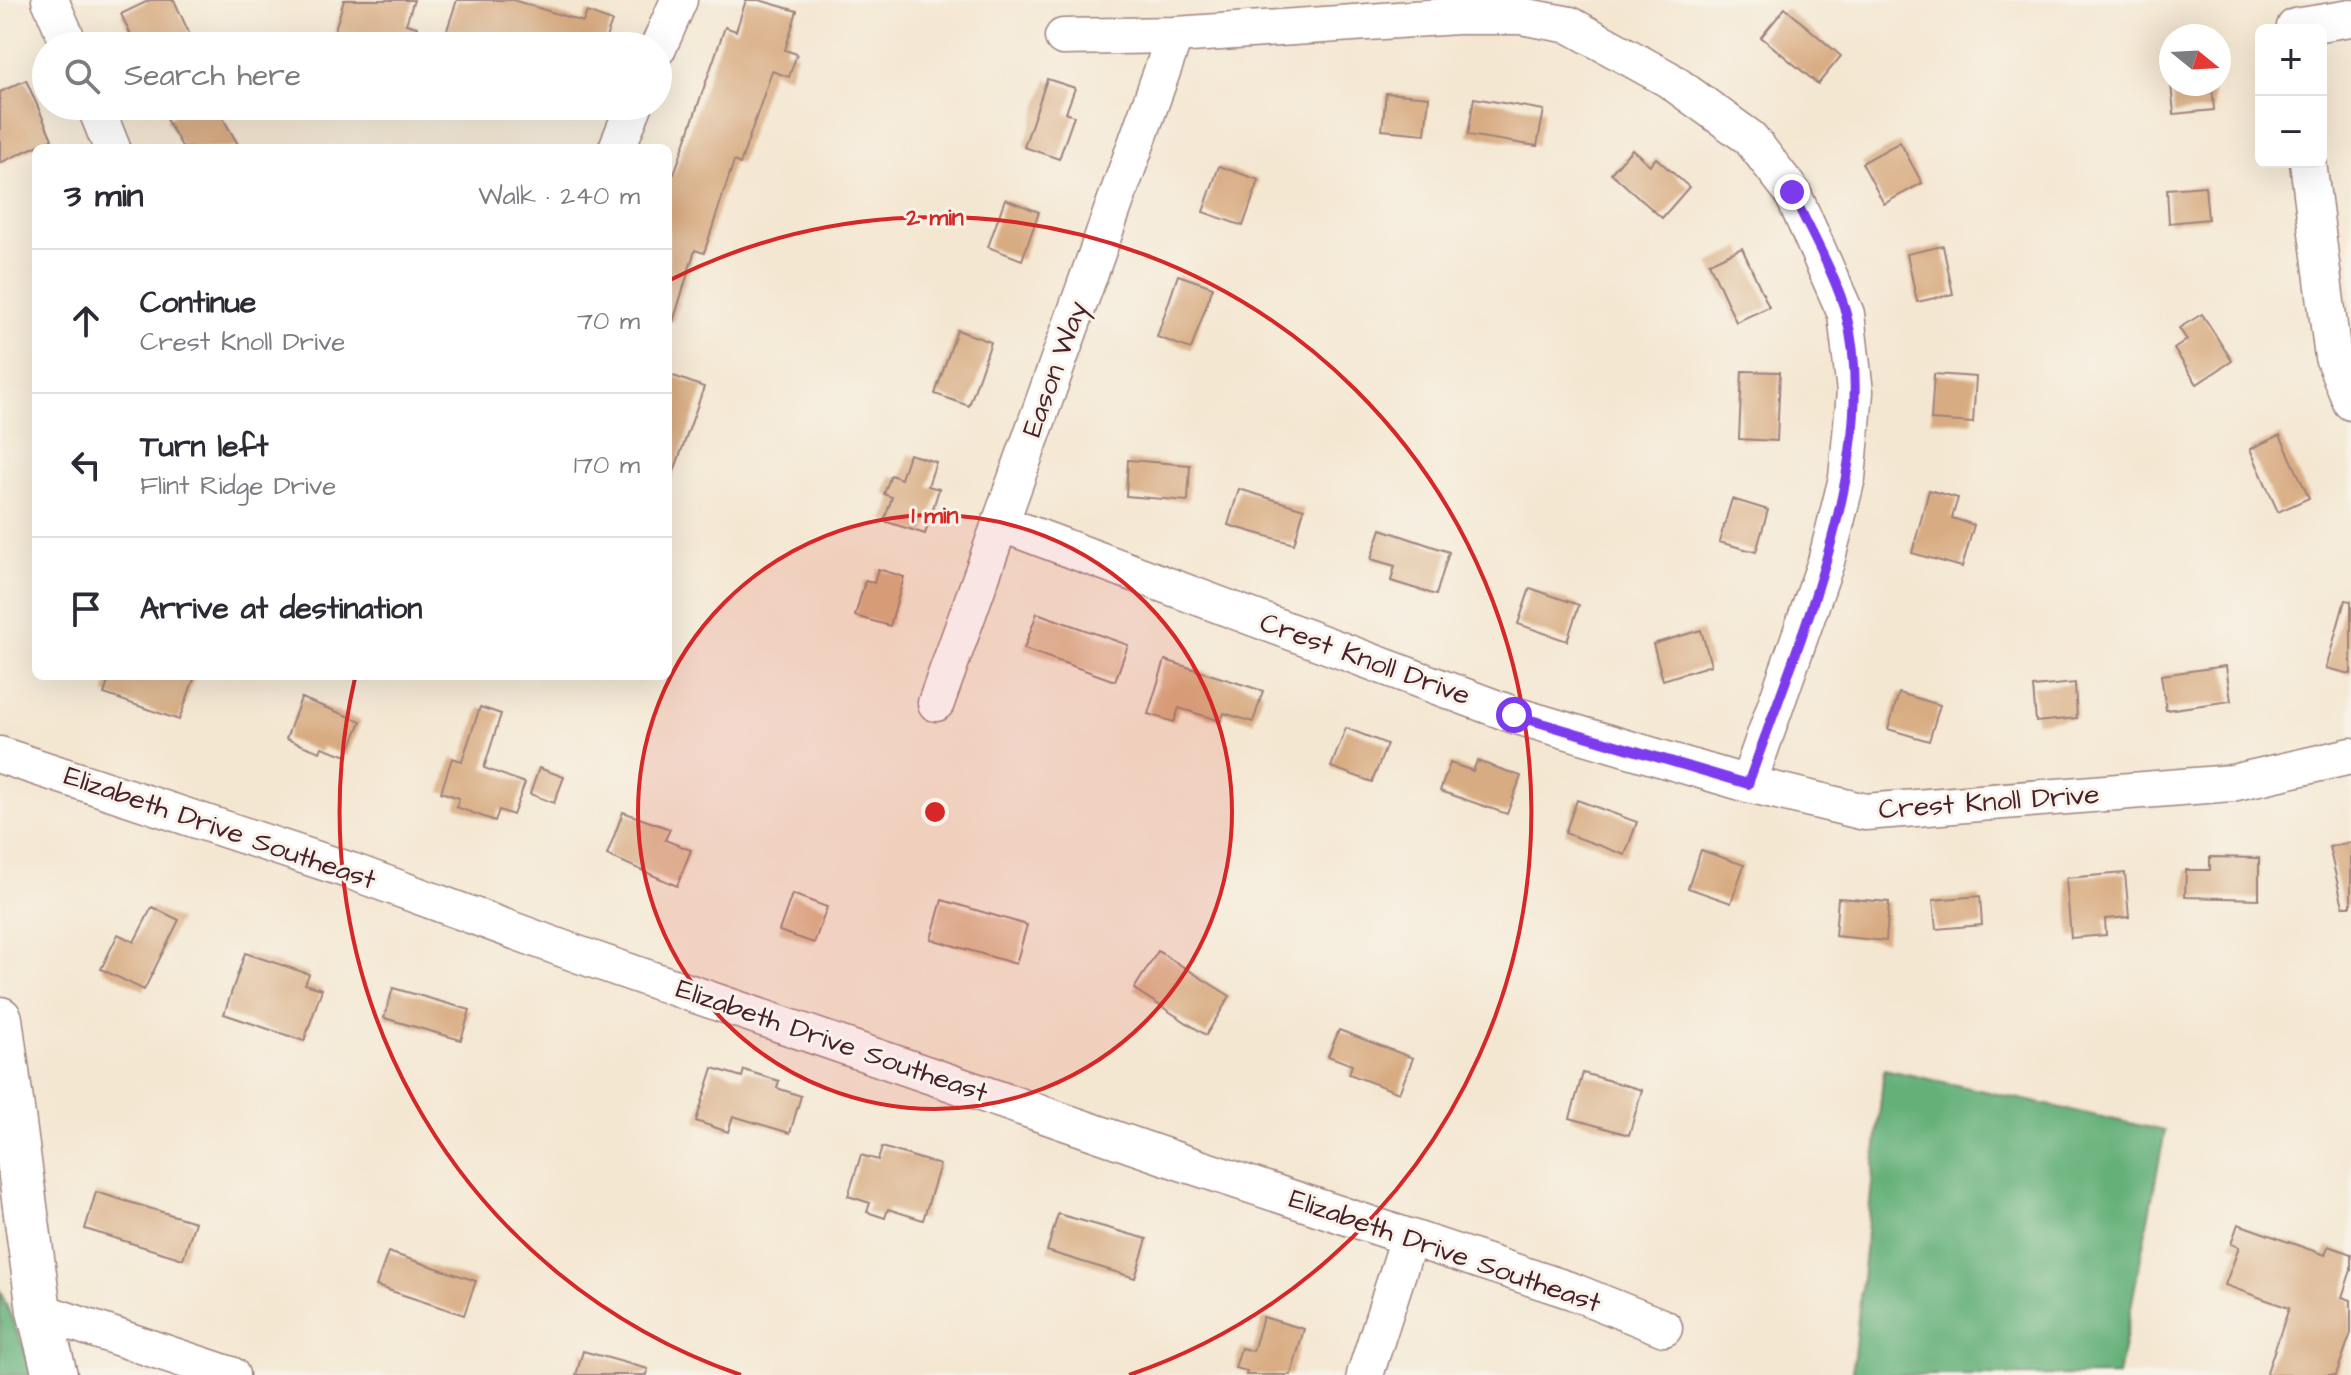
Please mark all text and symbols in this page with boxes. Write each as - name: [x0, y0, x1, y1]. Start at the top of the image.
- north arrow: [2159, 24, 2231, 96]
- map controls: [2255, 24, 2327, 168]
- button: +: [2255, 24, 2327, 96]
- search box: [32, 32, 672, 120]
- icon: search: [60, 54, 104, 98]
- text: Search here: [124, 55, 301, 97]
- button: −: [2255, 96, 2327, 168]
- text: 3 min: [64, 172, 144, 220]
- route end: [1774, 174, 1810, 210]
- text: Walk · 240 m: [478, 178, 640, 214]
- text: 2 min: [905, 201, 964, 235]
- text: Continue: [140, 282, 256, 324]
- street label: Eason Way: [1012, 296, 1099, 443]
- icon: ahead: [64, 299, 108, 343]
- text: 70 m: [577, 303, 640, 339]
- text: Crest Knoll Drive: [140, 324, 345, 360]
- text: Turn left: [140, 426, 268, 468]
- icon: left: [64, 443, 108, 487]
- text: 170 m: [574, 447, 640, 483]
- text: Flint Ridge Drive: [140, 468, 336, 504]
- text: 1 min: [912, 499, 959, 533]
- icon: arrive: [64, 587, 108, 631]
- text: Arrive at destination: [140, 588, 422, 630]
- street label: Crest Knoll Drive: [1254, 603, 1476, 715]
- route start: [1496, 697, 1532, 733]
- street label: Elizabeth Drive Southeast: [59, 756, 382, 900]
- street label: Crest Knoll Drive: [1877, 775, 2101, 829]
- centre of rings: [921, 798, 949, 826]
- street label: Elizabeth Drive Southeast: [671, 969, 994, 1113]
- street label: Elizabeth Drive Southeast: [1284, 1179, 1607, 1323]

